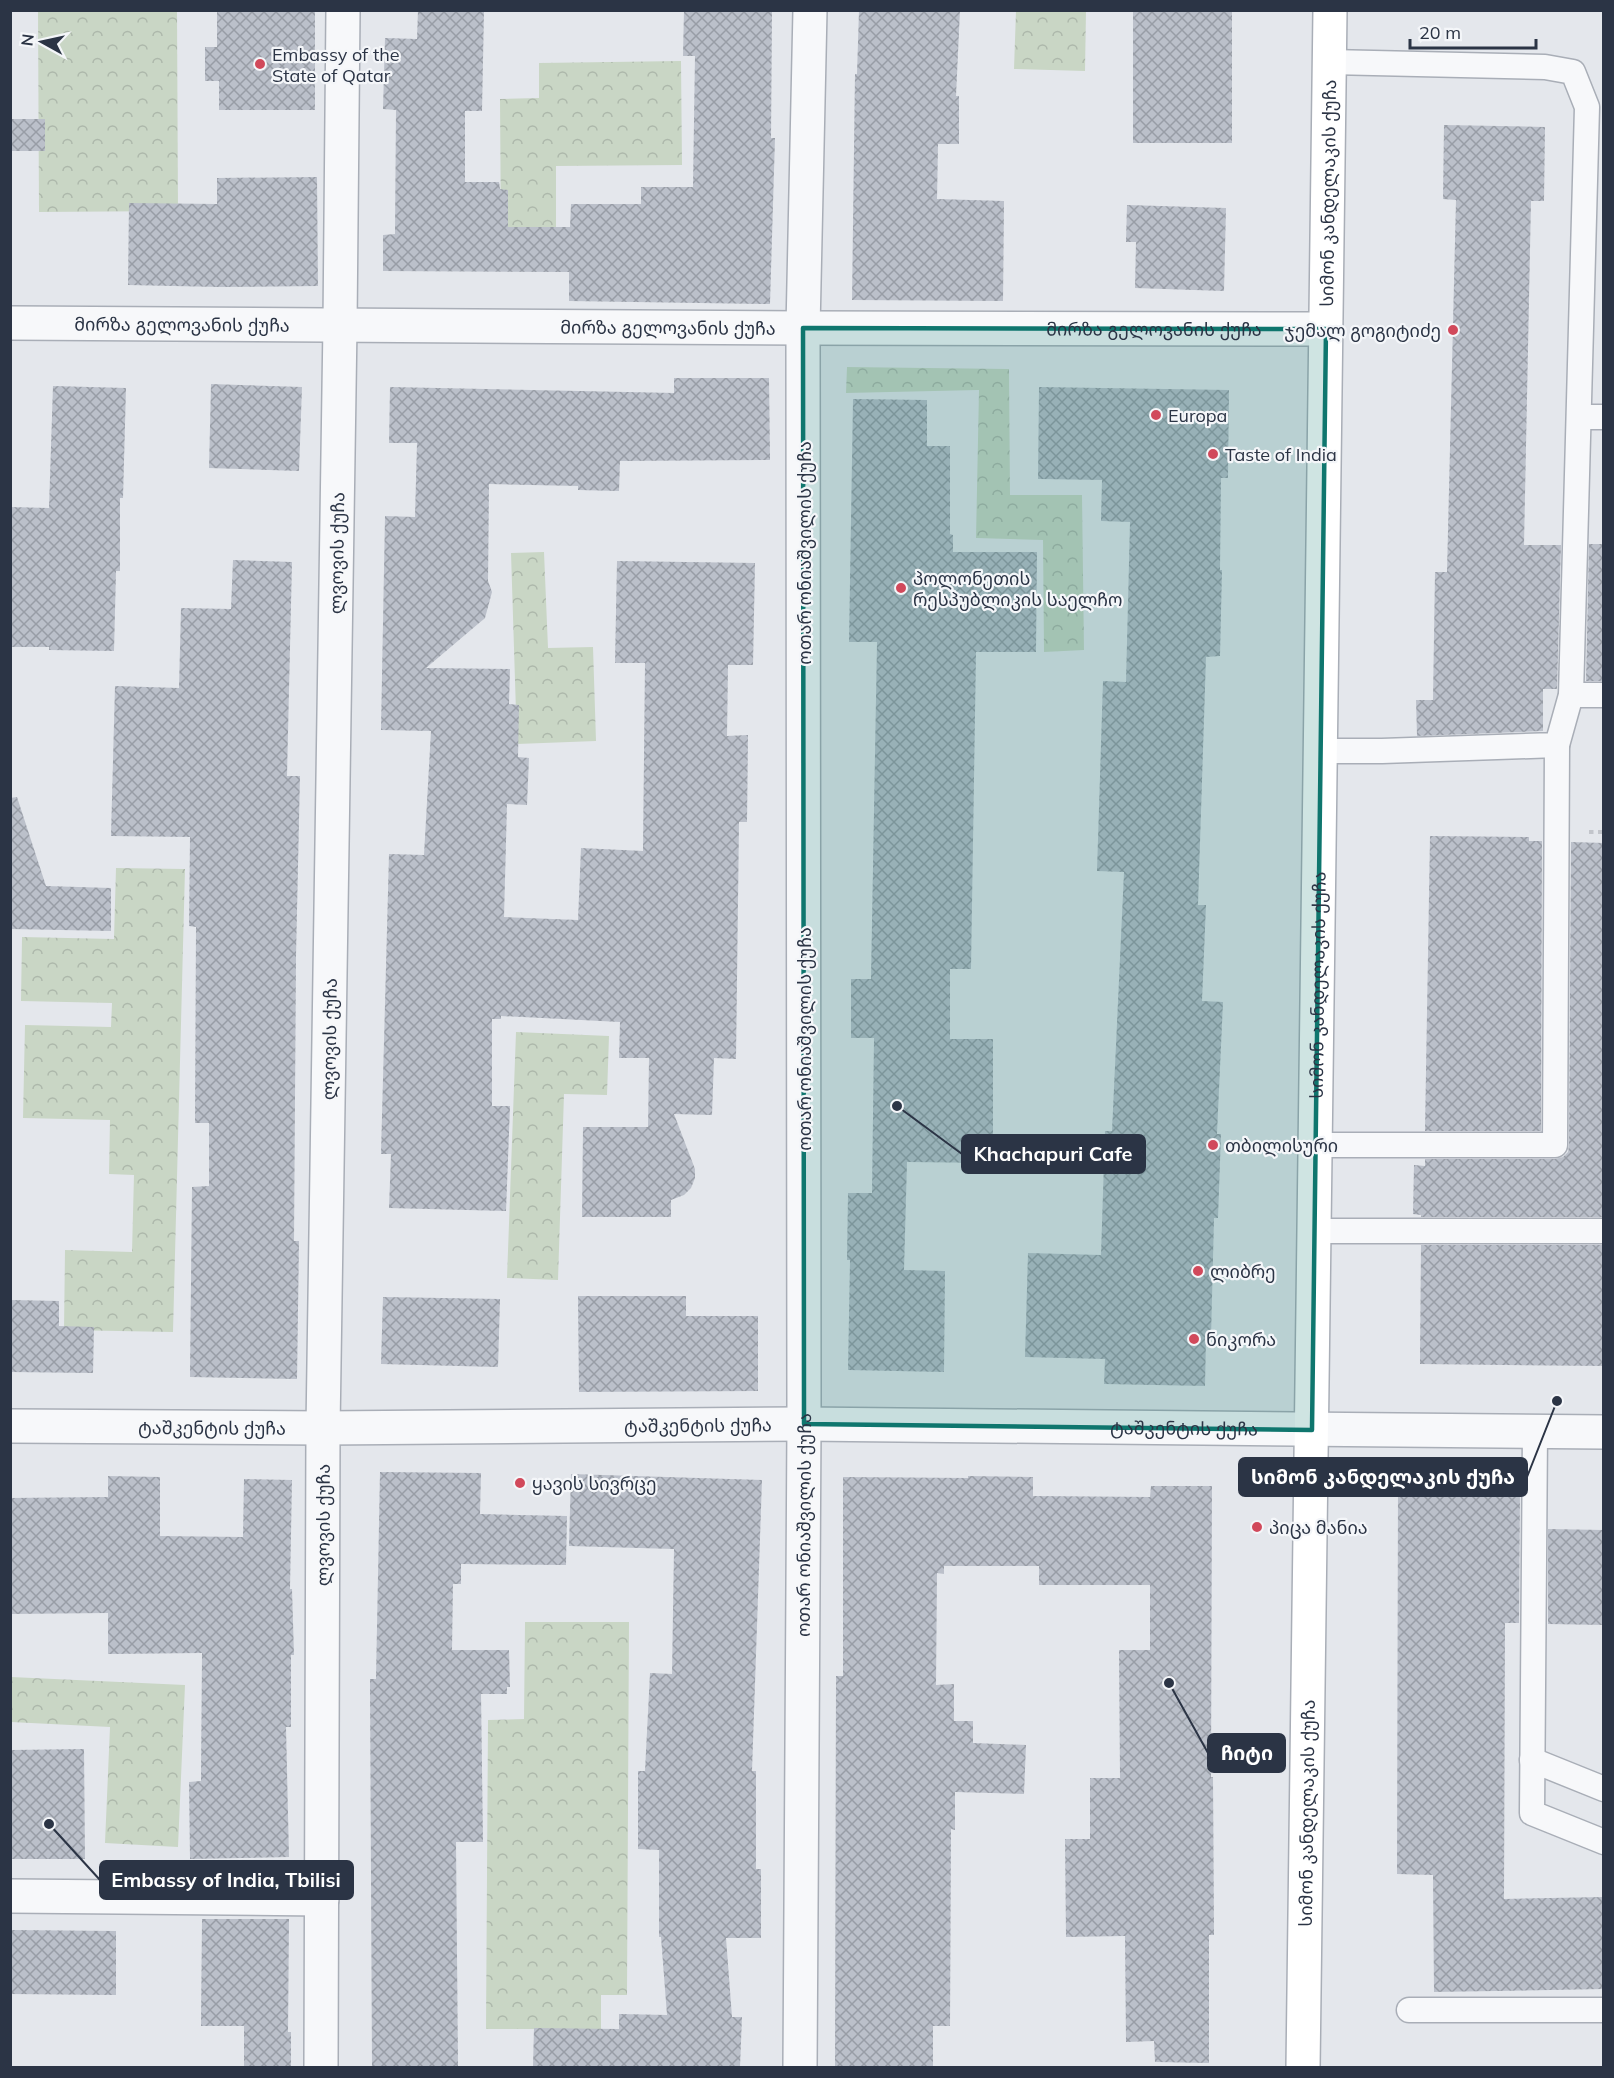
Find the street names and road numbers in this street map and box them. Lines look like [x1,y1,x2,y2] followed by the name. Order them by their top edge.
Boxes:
[1315,79,1341,307] street label: სიმონ კანდელაკის ქუჩა
[74,312,290,336] street label: მირზა გელოვანის ქუჩა
[560,315,776,339] street label: მირზა გელოვანის ქუჩა
[1046,317,1262,340] street label: მირზა გელოვანის ქუჩა
[793,441,816,665] street label: ოთარ ონიაშვილის ქუჩა
[324,492,349,614] street label: ლვოვის ქუჩა
[1304,871,1330,1099] street label: სიმონ კანდელაკის ქუჩა
[793,927,816,1151] street label: ოთარ ონიაშვილის ქუჩა
[317,978,341,1100] street label: ლვოვის ქუჩა
[624,1413,772,1437] street label: ტაშკენტის ქუჩა
[791,1413,816,1637] street label: ოთარ ონიაშვილის ქუჩა
[138,1415,286,1439] street label: ტაშკენტის ქუჩა
[1110,1416,1258,1440] street label: ტაშკენტის ქუჩა
[311,1464,334,1586] street label: ლვოვის ქუჩა
[1293,1699,1319,1927] street label: სიმონ კანდელაკის ქუჩა

